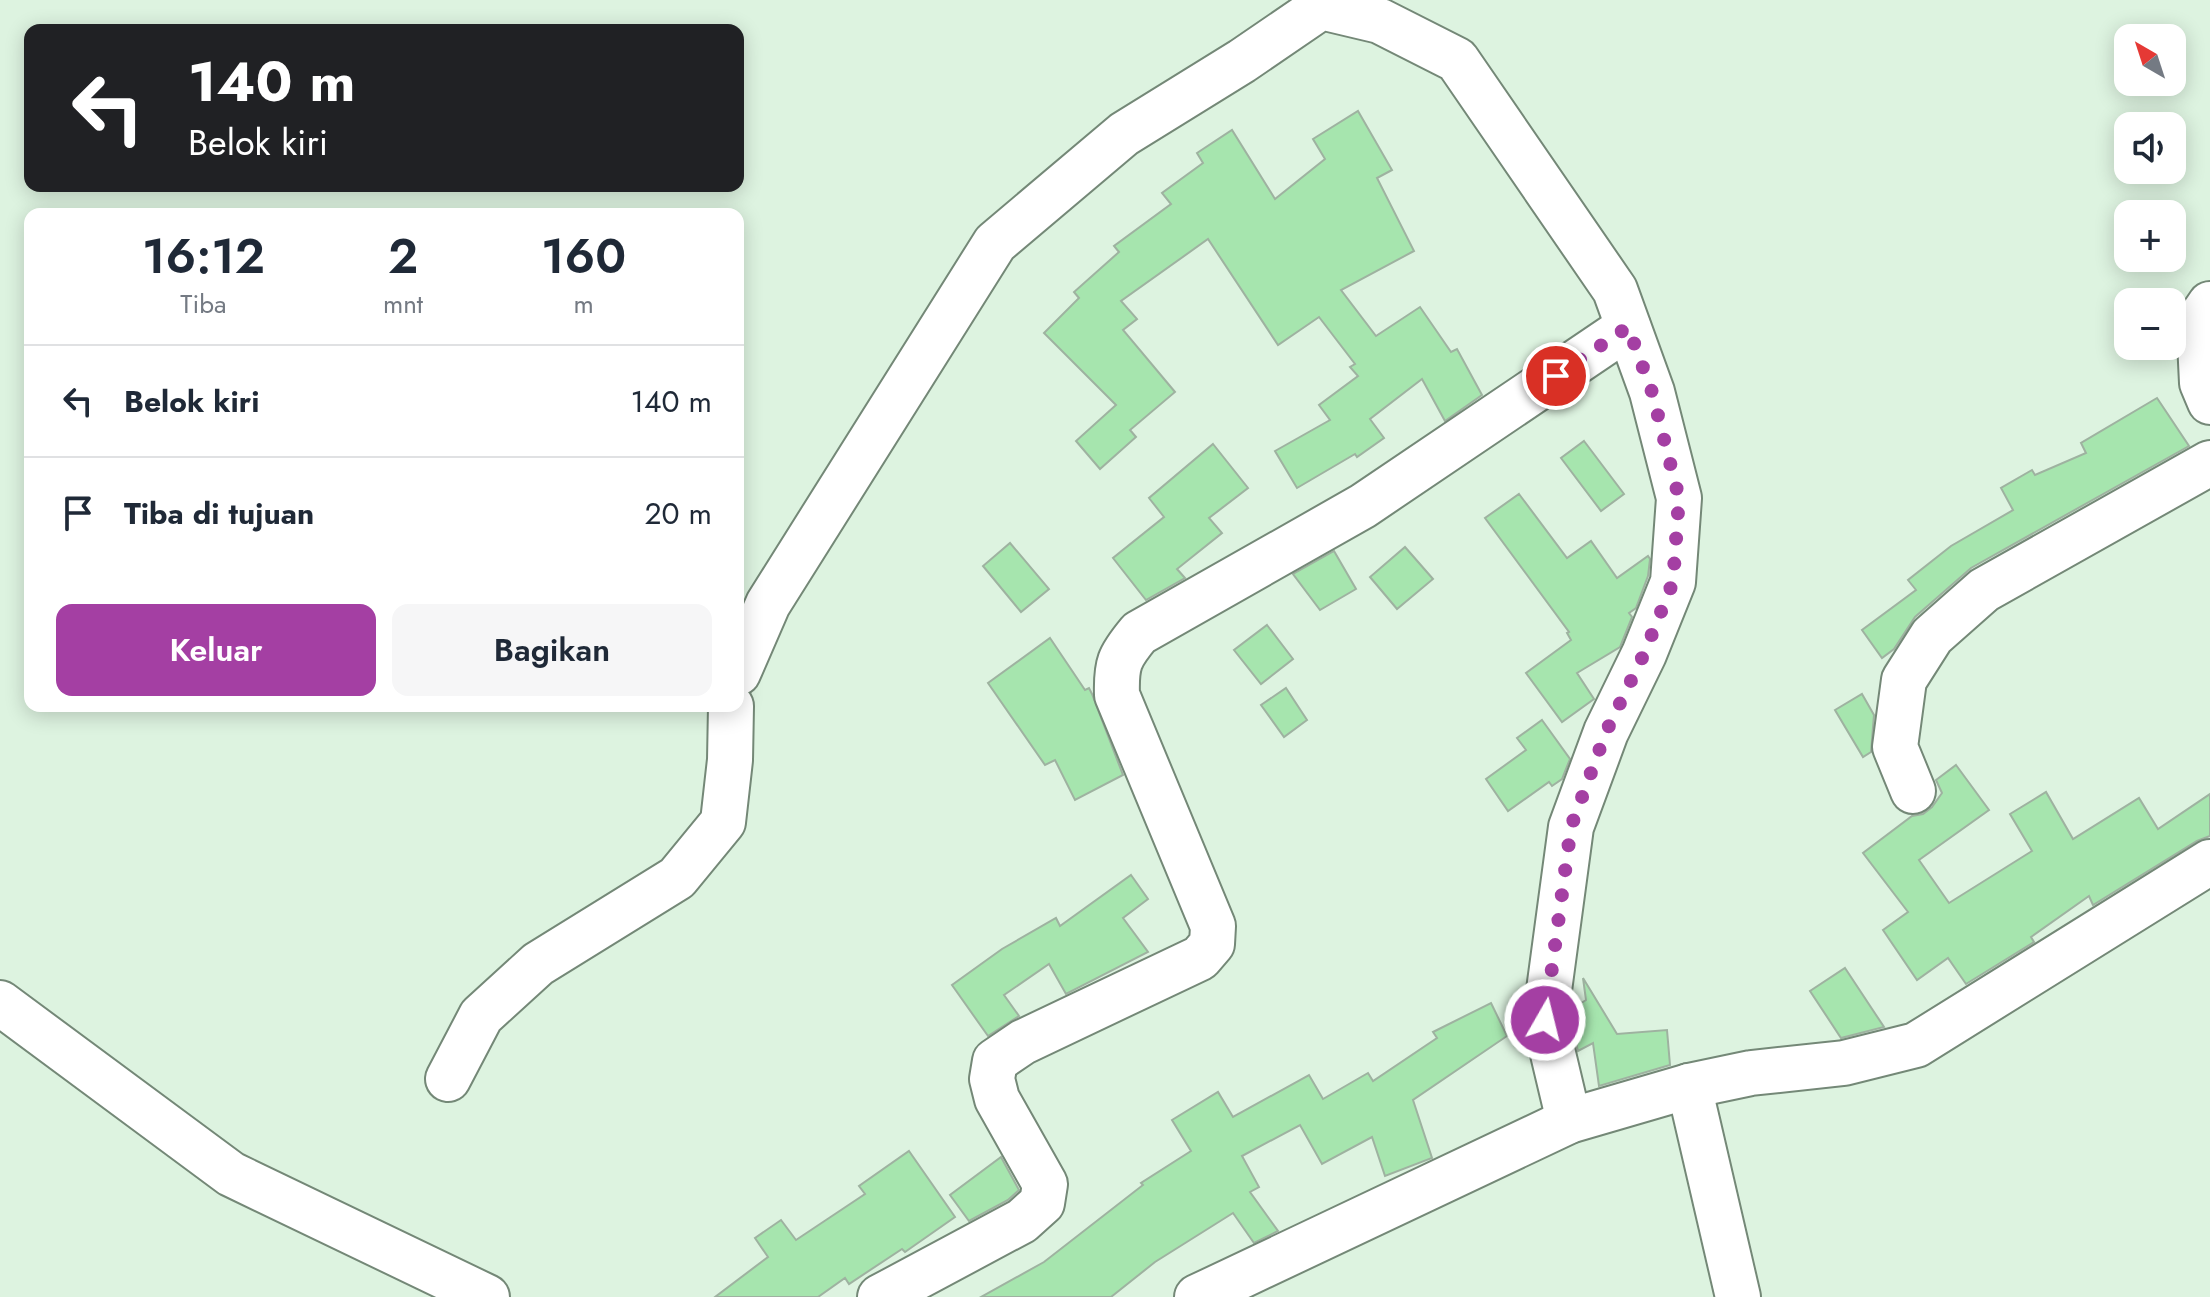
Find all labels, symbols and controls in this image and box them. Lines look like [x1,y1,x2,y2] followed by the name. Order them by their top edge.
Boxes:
[2114,24,2186,96] north arrow
[2114,24,2186,360] map controls
[188,41,355,122] text: 140 m
[56,56,160,160] icon: left
[2114,112,2186,184] button: sound
[188,116,328,168] text: Belok kiri
[2114,200,2186,272] button: +
[142,222,265,291] text: 16:12
[388,222,418,291] text: 2
[541,222,626,291] text: 160
[180,285,227,323] text: Tiba
[383,285,423,323] text: mnt
[573,285,594,323] text: m
[2114,288,2186,360] button: −
[1522,342,1590,410] pin
[1534,354,1578,398] icon: arrive
[56,379,100,423] icon: left
[124,380,259,423] text: Belok kiri
[631,380,712,423] text: 140 m
[56,491,100,535] icon: arrive
[124,492,314,535] text: Tiba di tujuan
[645,492,712,535] text: 20 m
[56,604,376,696] button: Keluar
[392,604,712,696] button: Bagikan
[1503,978,1587,1062] position arrow

